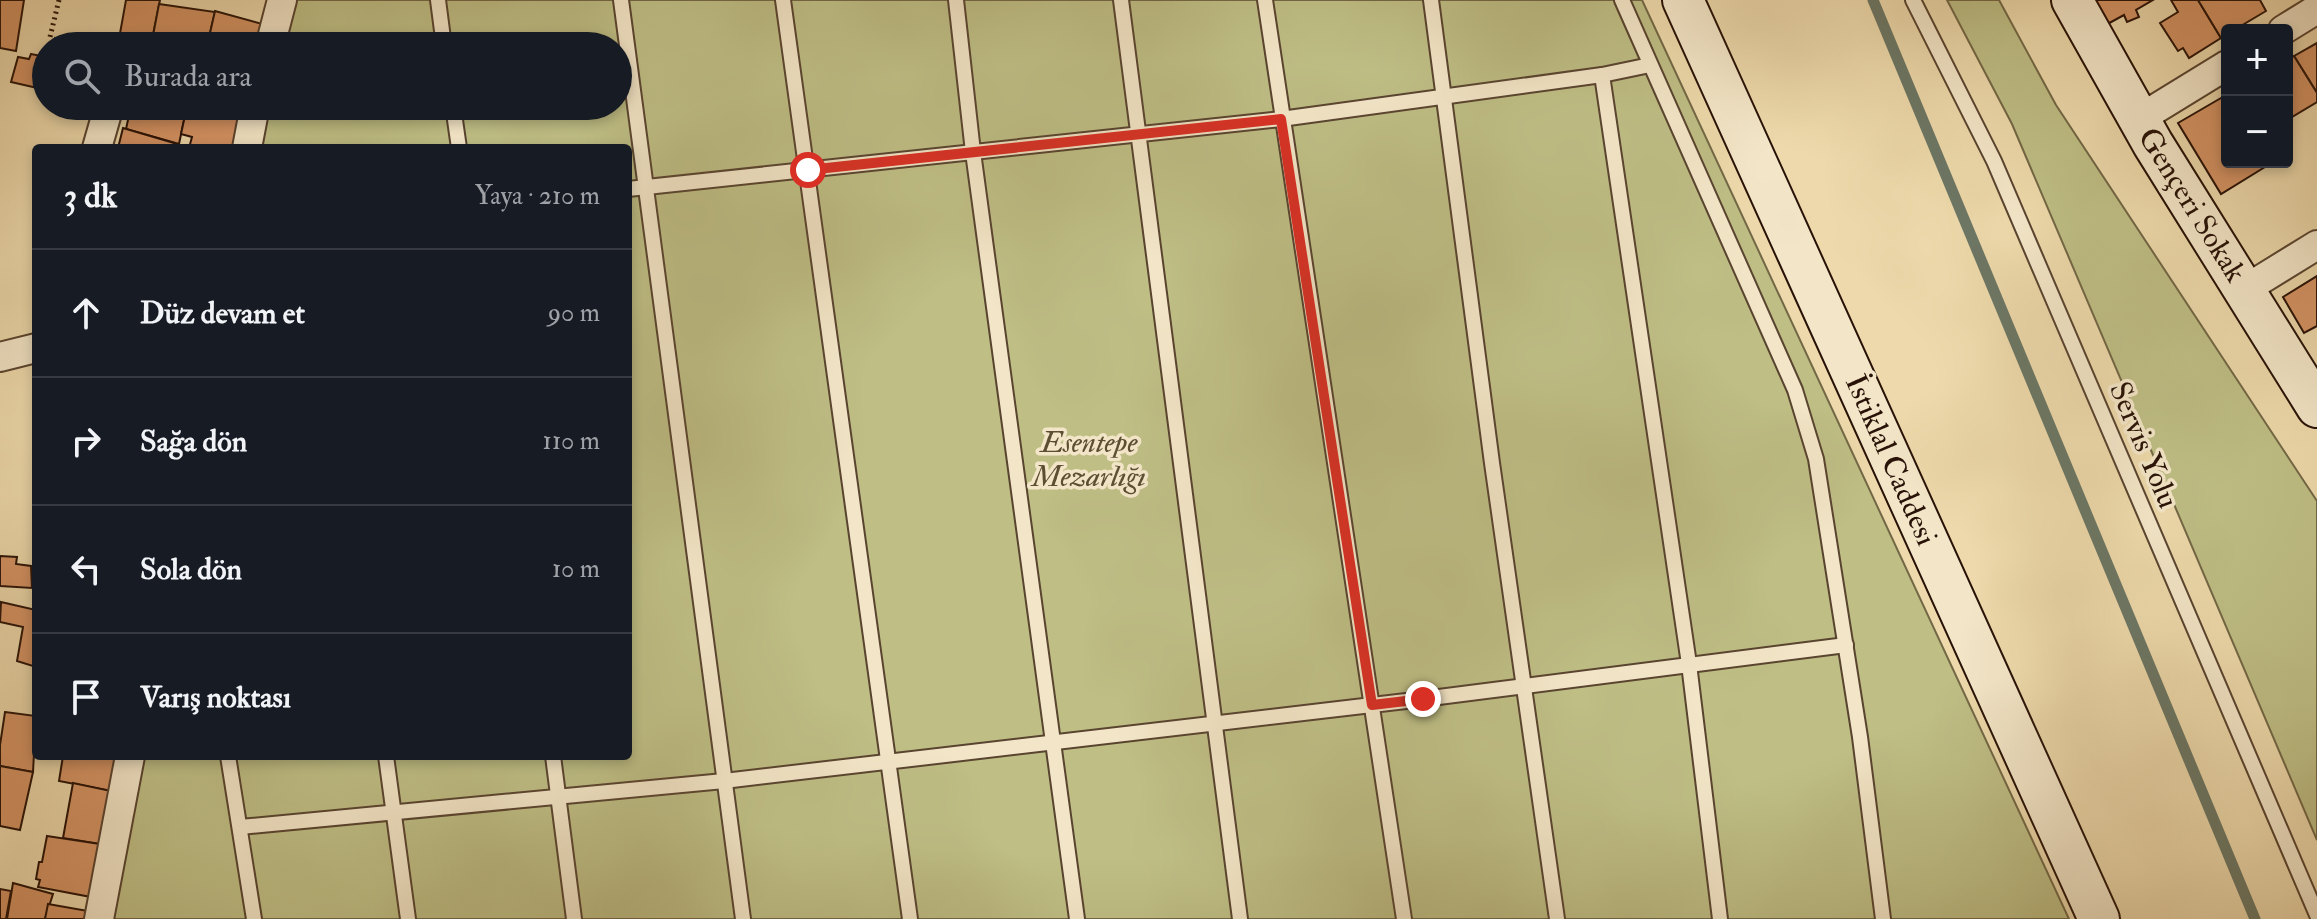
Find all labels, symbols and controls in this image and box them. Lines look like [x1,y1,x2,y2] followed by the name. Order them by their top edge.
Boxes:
[2221,24,2293,168] map controls
[2221,24,2293,96] button: +
[32,32,632,120] search box
[60,54,104,98] icon: search
[124,58,252,95] text: Burada ara
[2221,96,2293,168] button: −
[2130,121,2254,289] street label: Gençeri Sokak
[790,152,826,188] route start
[64,175,117,218] text: 3 dk
[475,180,600,212] text: Yaya · 210 m
[64,291,108,335] icon: ahead
[140,295,305,332] text: Düz devam et
[548,297,600,329] text: 90 m
[1837,369,1945,551] street label: İstiklal Caddesi
[2101,376,2187,514] street label: Servis Yolu
[64,419,108,463] icon: right
[140,423,247,460] text: Sağa dön
[1030,424,1146,495] park label: Esentepe Mezarlığı
[543,425,600,457] text: 110 m
[64,547,108,591] icon: left
[140,551,242,588] text: Sola dön
[552,553,600,585] text: 10 m
[64,675,108,719] icon: arrive
[140,679,291,716] text: Varış noktası
[1405,681,1441,717] route end

